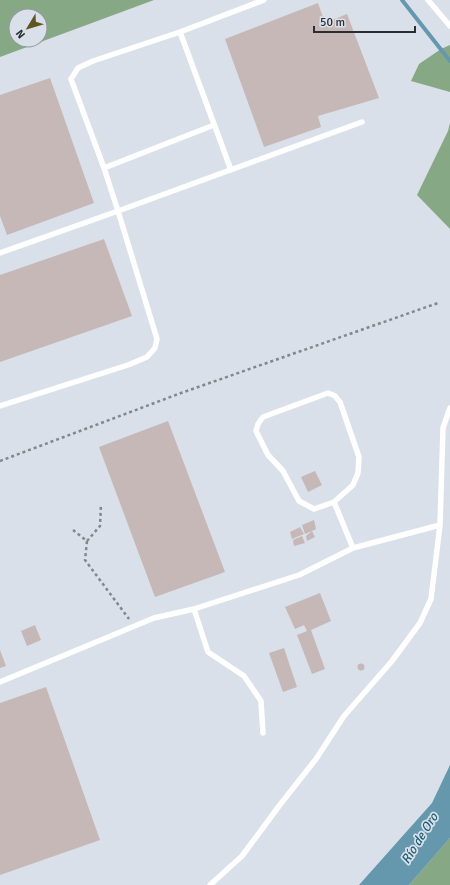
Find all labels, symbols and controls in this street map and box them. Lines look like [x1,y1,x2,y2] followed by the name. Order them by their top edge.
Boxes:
[8,8,48,48] north arrow
[314,8,415,34] scale bar
[320,15,345,30] text: 50 m
[13,27,28,41] text: N
[398,809,442,867] water label: Río de Oro

